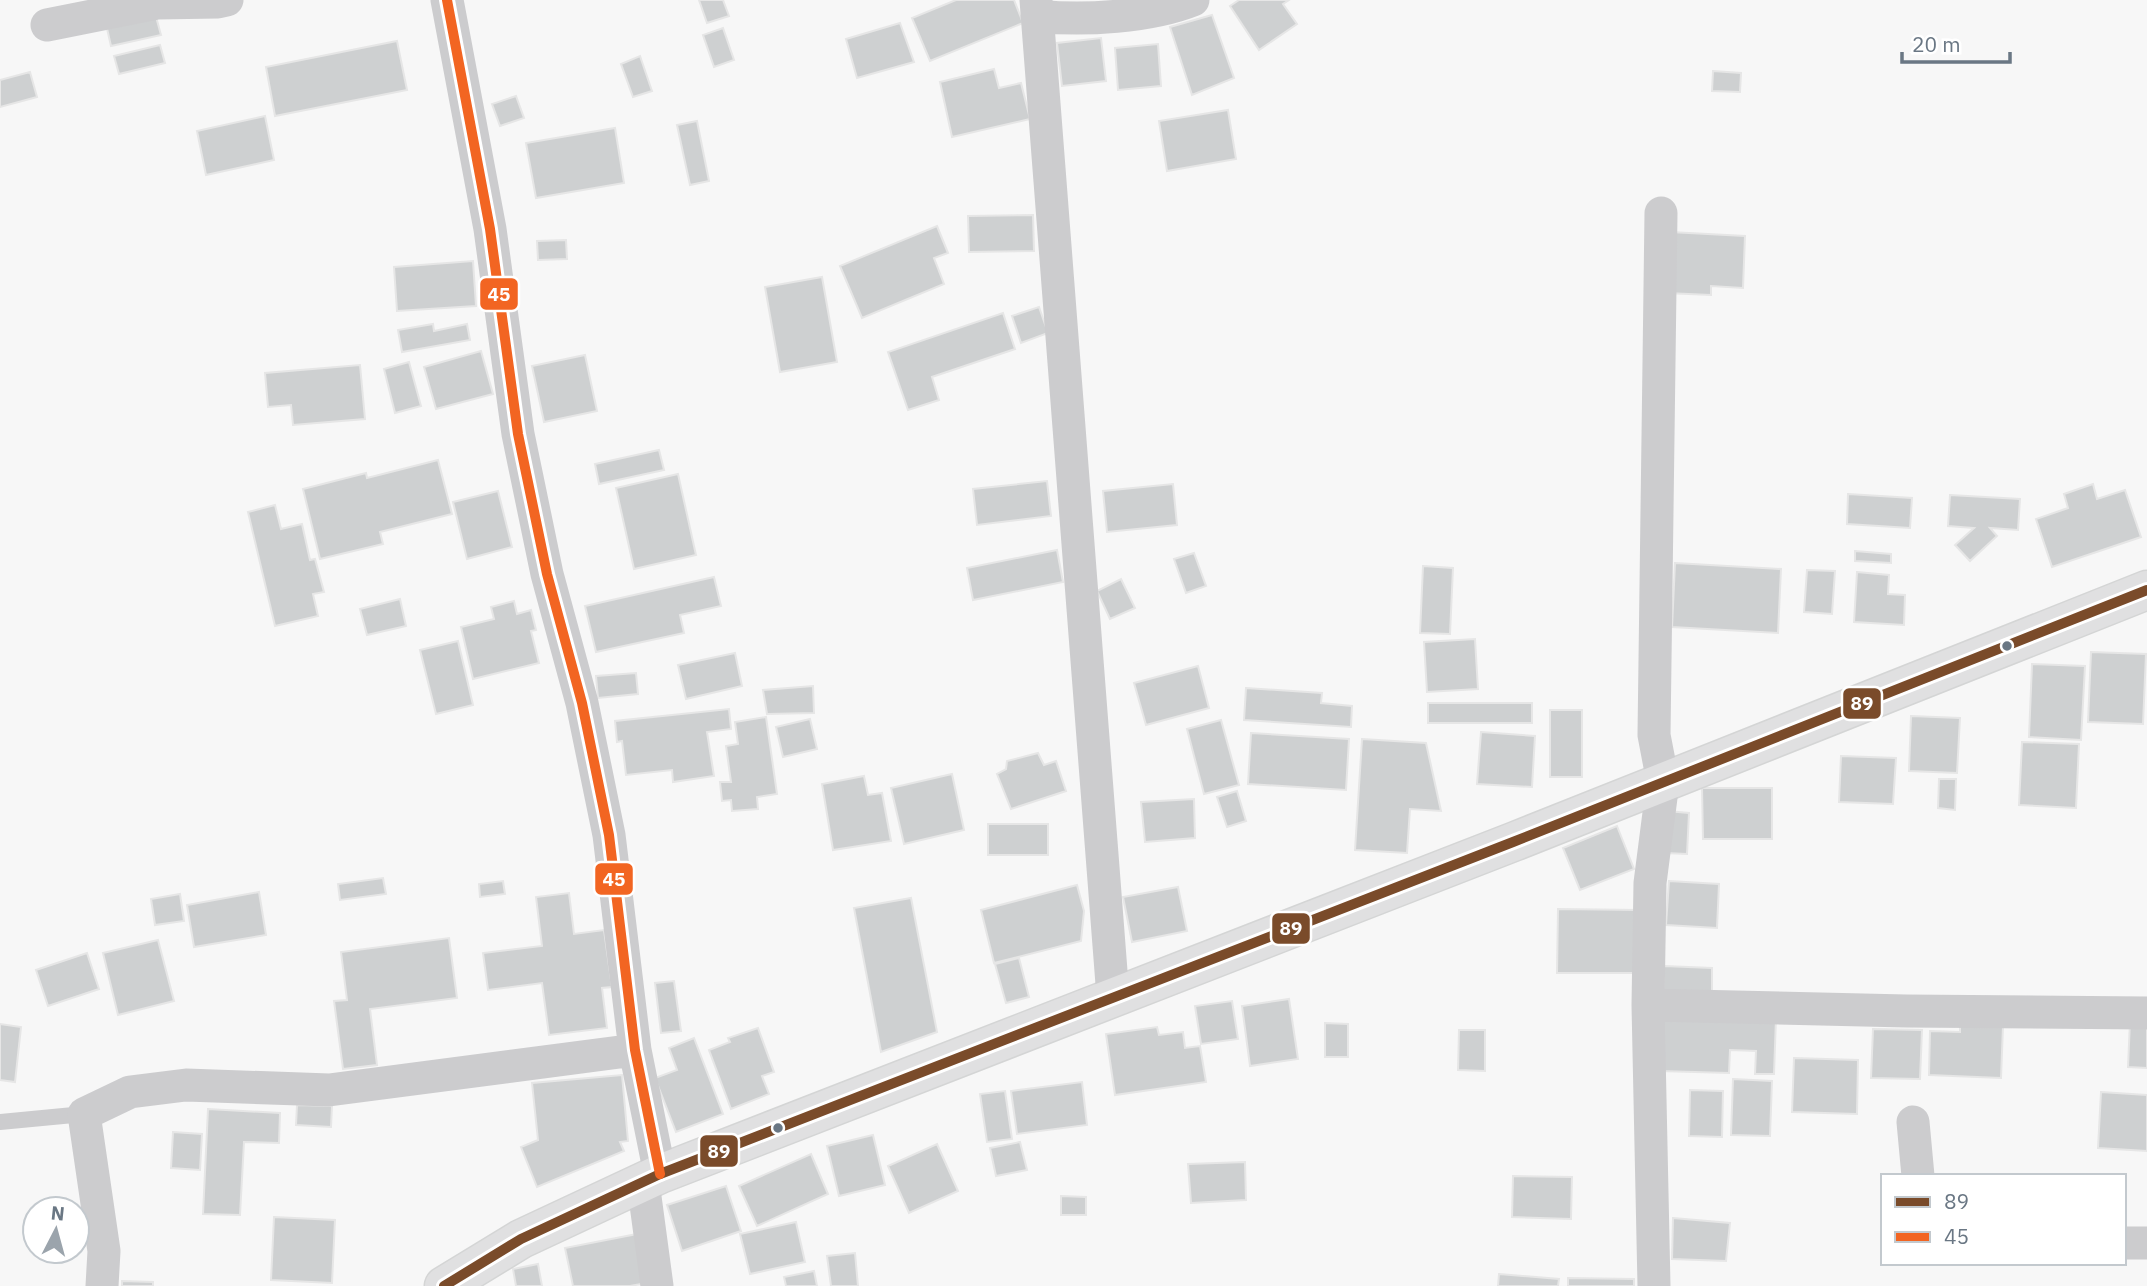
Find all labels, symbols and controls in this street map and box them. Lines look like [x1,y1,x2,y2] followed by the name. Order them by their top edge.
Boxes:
[1902,21,2010,65] scale bar
[1912,30,1961,58] text: 20 m
[479,277,519,311] line badge: 45
[488,282,510,306] text: 45
[2000,639,2014,653] unlabelled marker
[1842,687,1882,720] line badge: 89
[1851,691,1873,715] text: 89
[594,862,634,896] line badge: 45
[603,867,625,891] text: 45
[1271,912,1311,945] line badge: 89
[1280,916,1302,940] text: 89
[771,1121,785,1135] unlabelled marker
[699,1134,739,1168] line badge: 89
[708,1139,730,1163] text: 89
[1881,1174,2126,1265] legend
[1944,1187,1969,1215] text: 89
[21,1195,91,1265] north arrow
[50,1200,66,1226] text: N
[1944,1222,1969,1250] text: 45

